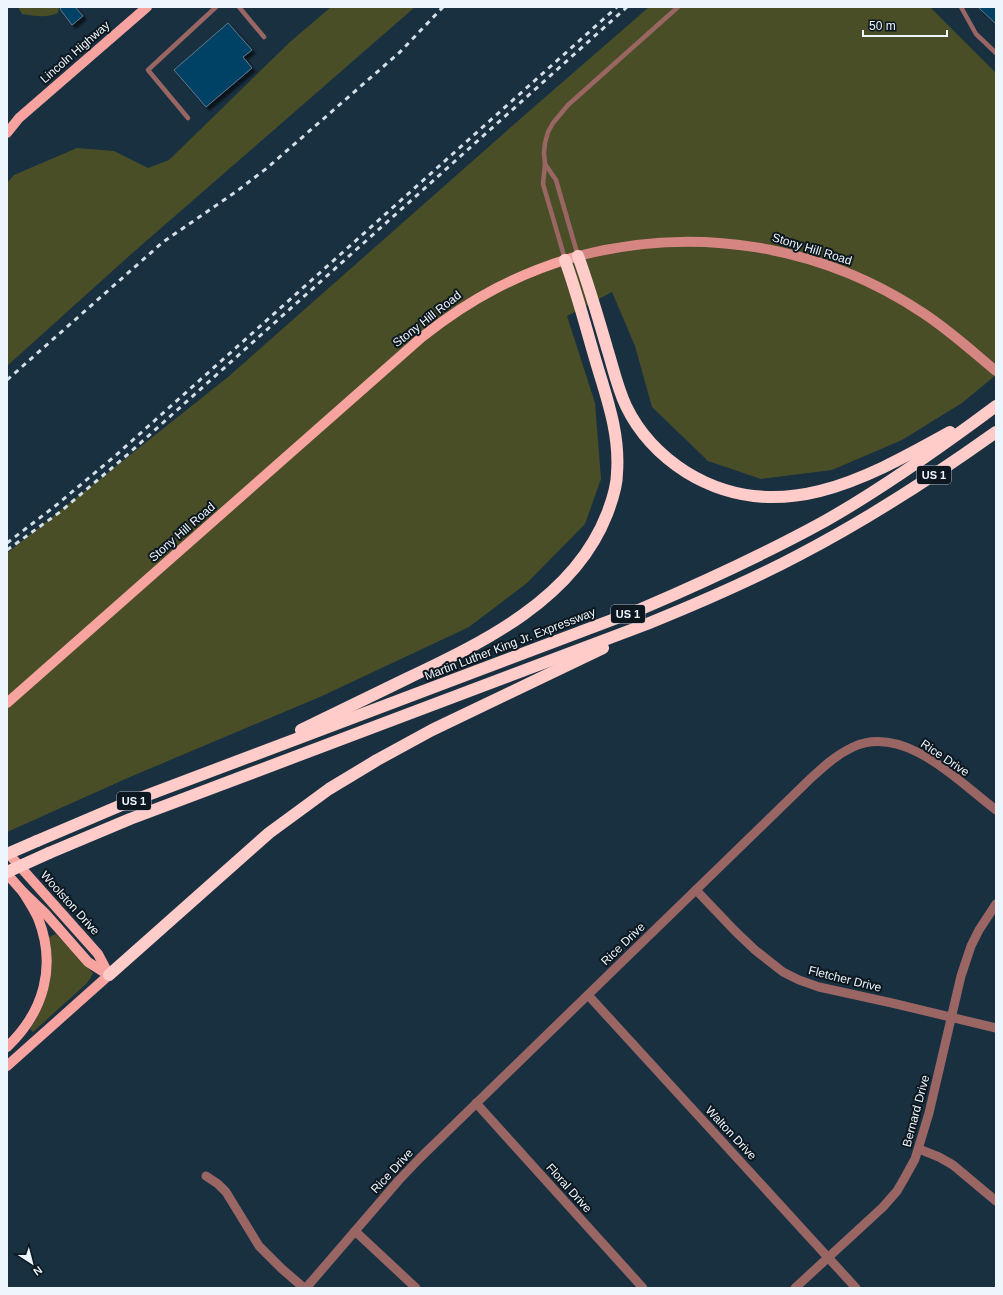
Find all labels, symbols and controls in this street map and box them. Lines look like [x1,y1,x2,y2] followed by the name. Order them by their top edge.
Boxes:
[863,12,947,38] scale bar
[37,18,113,86] street label: Lincoln Highway
[869,19,896,33] text: 50 m
[770,230,854,268] street label: Stony Hill Road
[390,288,464,350] street label: Stony Hill Road
[917,466,951,484] road number: US 1
[146,500,218,564] street label: Stony Hill Road
[422,605,598,683] street label: Martin Luther King Jr. Expressway
[611,605,645,623] road number: US 1
[918,737,972,779] street label: Rice Drive
[117,792,151,810] road number: US 1
[38,868,103,938] street label: Woolston Drive
[598,920,648,968] street label: Rice Drive
[807,963,883,995] street label: Fletcher Drive
[900,1073,932,1149] street label: Bernard Drive
[703,1103,760,1163] street label: Walton Drive
[368,1146,416,1196] street label: Rice Drive
[543,1161,595,1216] street label: Floral Drive
[12,1243,52,1283] north arrow
[31,1264,45,1278] text: N

